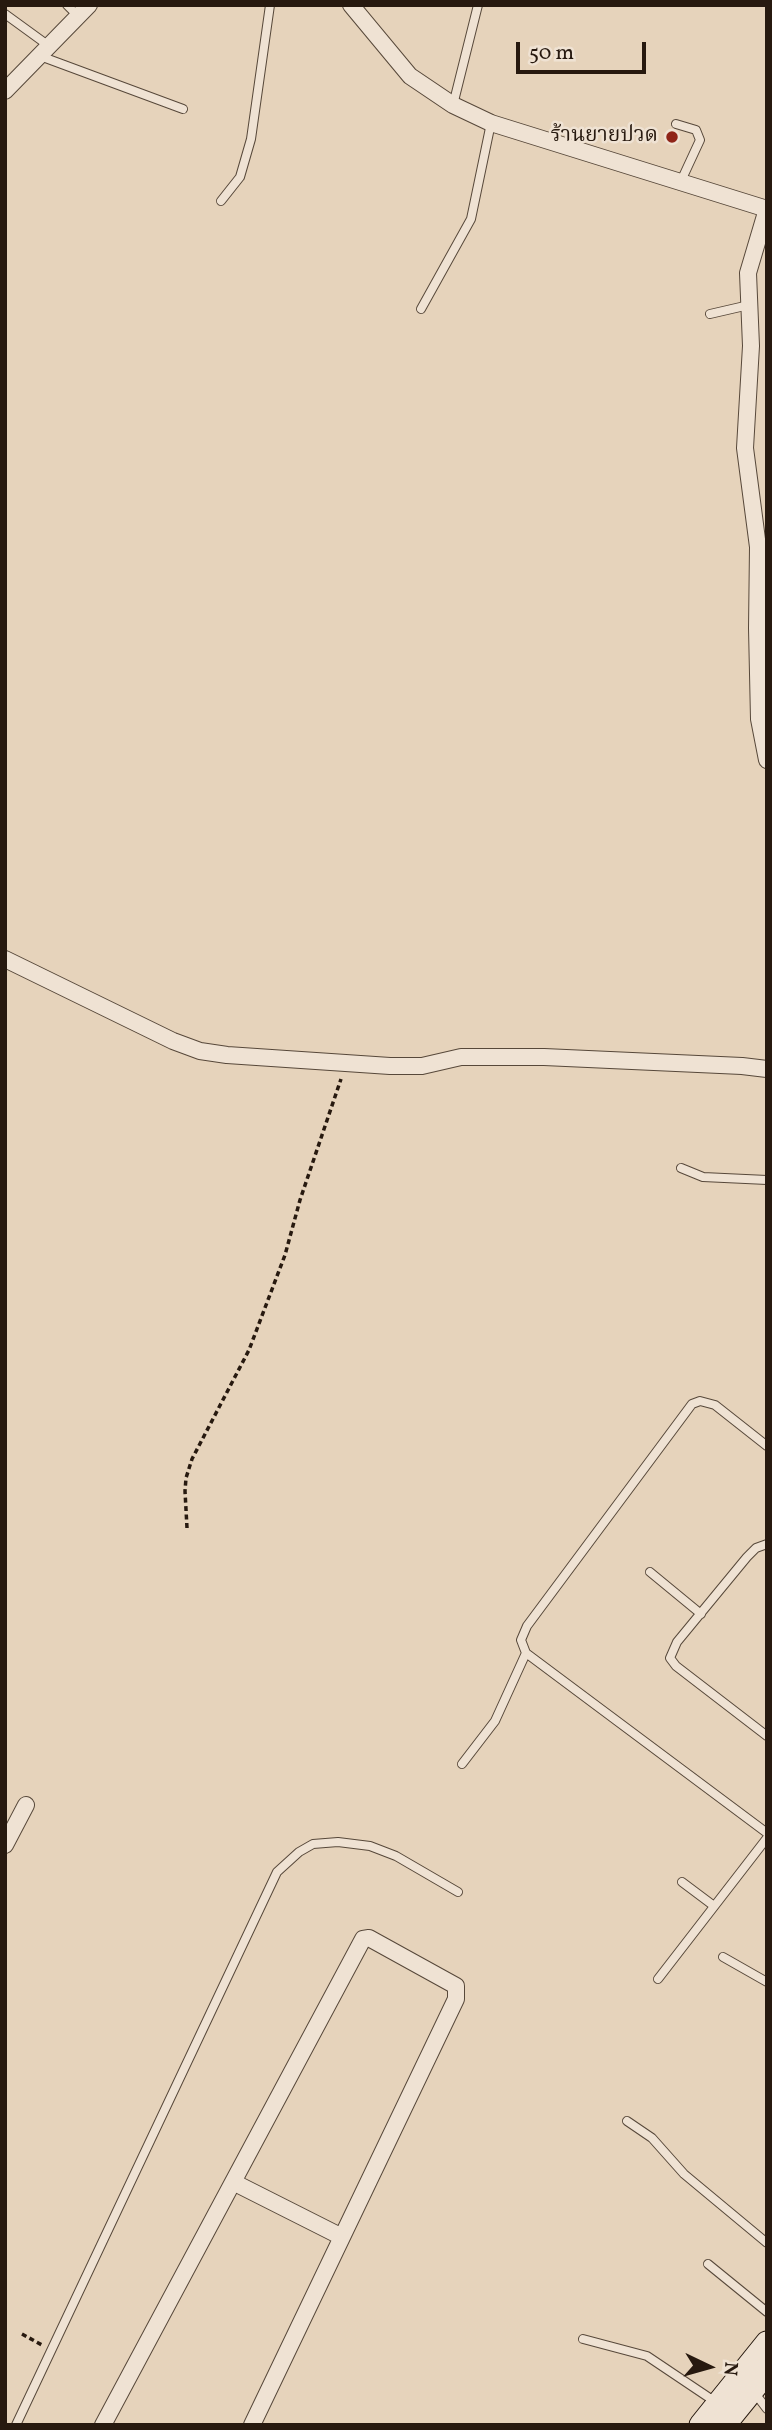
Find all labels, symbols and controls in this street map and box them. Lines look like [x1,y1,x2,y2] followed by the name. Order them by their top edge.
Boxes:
[520,28,650,72] scale bar
[529,39,574,68] text: 50 m
[550,124,658,150] place label: ร้านยายปวด
[664,129,680,145] marker: ร้านยายปวด
[674,2332,744,2402] north arrow
[716,2361,743,2377] text: N

